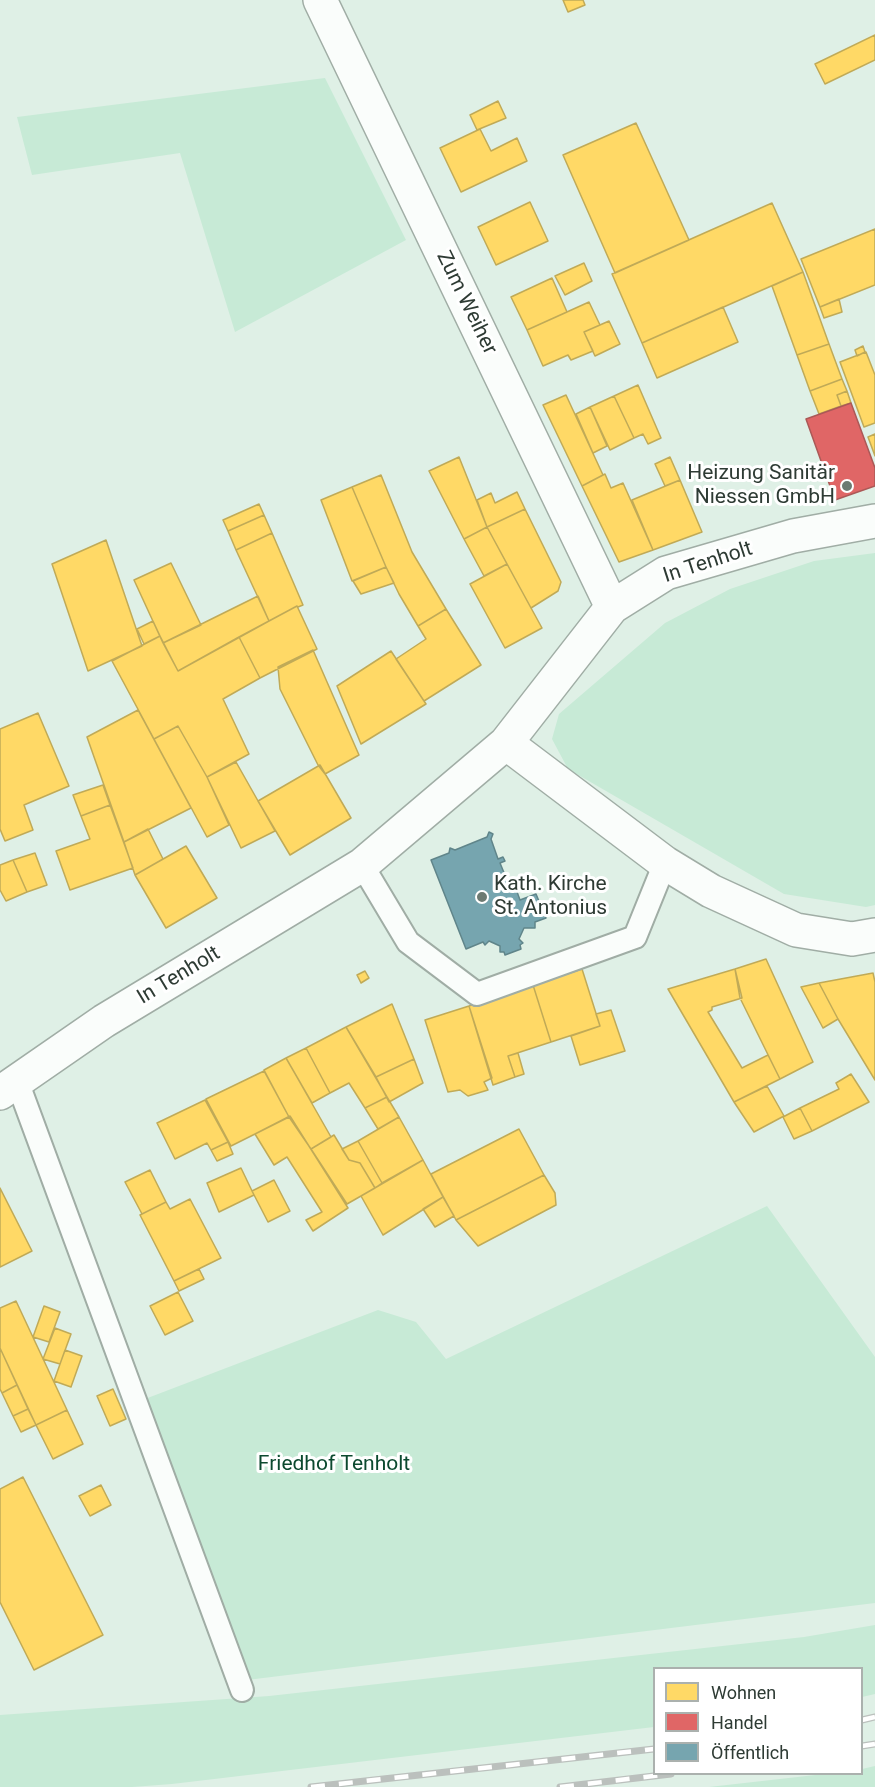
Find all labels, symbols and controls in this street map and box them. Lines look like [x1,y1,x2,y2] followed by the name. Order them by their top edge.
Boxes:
[430,247,502,359] street label: Zum Weiher
[687,461,835,511] place label: Heizung Sanitär Niessen GmbH
[840,479,854,493] marker: Heizung Sanitär Niessen GmbH
[660,537,756,589] street label: In Tenholt
[494,872,607,922] place label: Kath. Kirche St. Antonius
[475,890,489,904] marker: Kath. Kirche St. Antonius
[133,941,225,1011] street label: In Tenholt
[258,1452,410,1478] park label: Friedhof Tenholt
[653,1667,863,1775] legend
[711,1682,776,1703] text: Wohnen
[711,1712,768,1733] text: Handel
[711,1742,789,1763] text: Öffentlich

